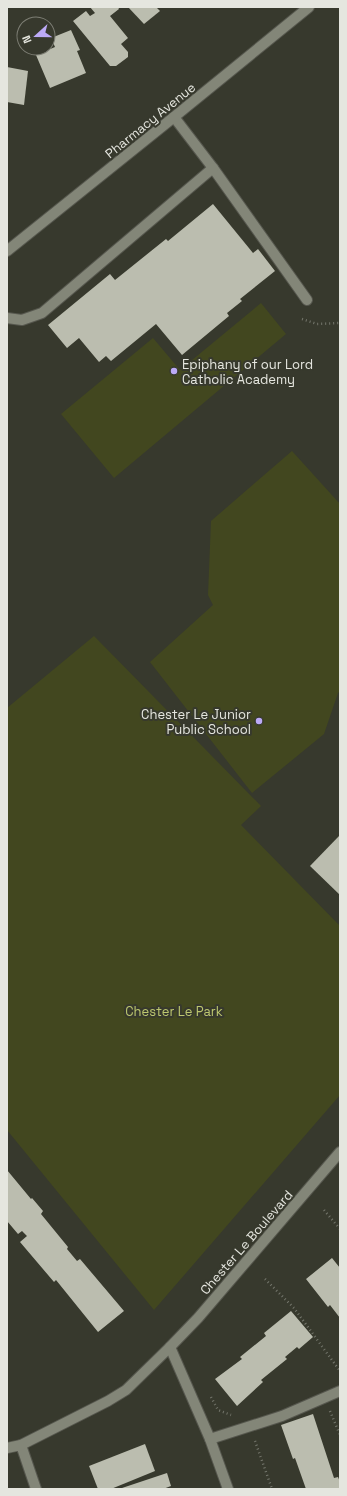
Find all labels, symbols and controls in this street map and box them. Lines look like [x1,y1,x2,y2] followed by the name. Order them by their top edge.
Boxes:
[16,16,56,56] north arrow
[19,34,35,46] text: N
[102,79,199,162] street label: Pharmacy Avenue
[182,356,313,388] place label: Epiphany of our Lord Catholic Academy
[169,366,179,376] marker: Epiphany of our Lord Catholic Academy
[141,706,251,738] place label: Chester Le Junior Public School
[254,716,264,726] marker: Chester Le Junior Public School
[125,1003,223,1020] park label: Chester Le Park
[196,1187,296,1298] street label: Chester Le Boulevard

